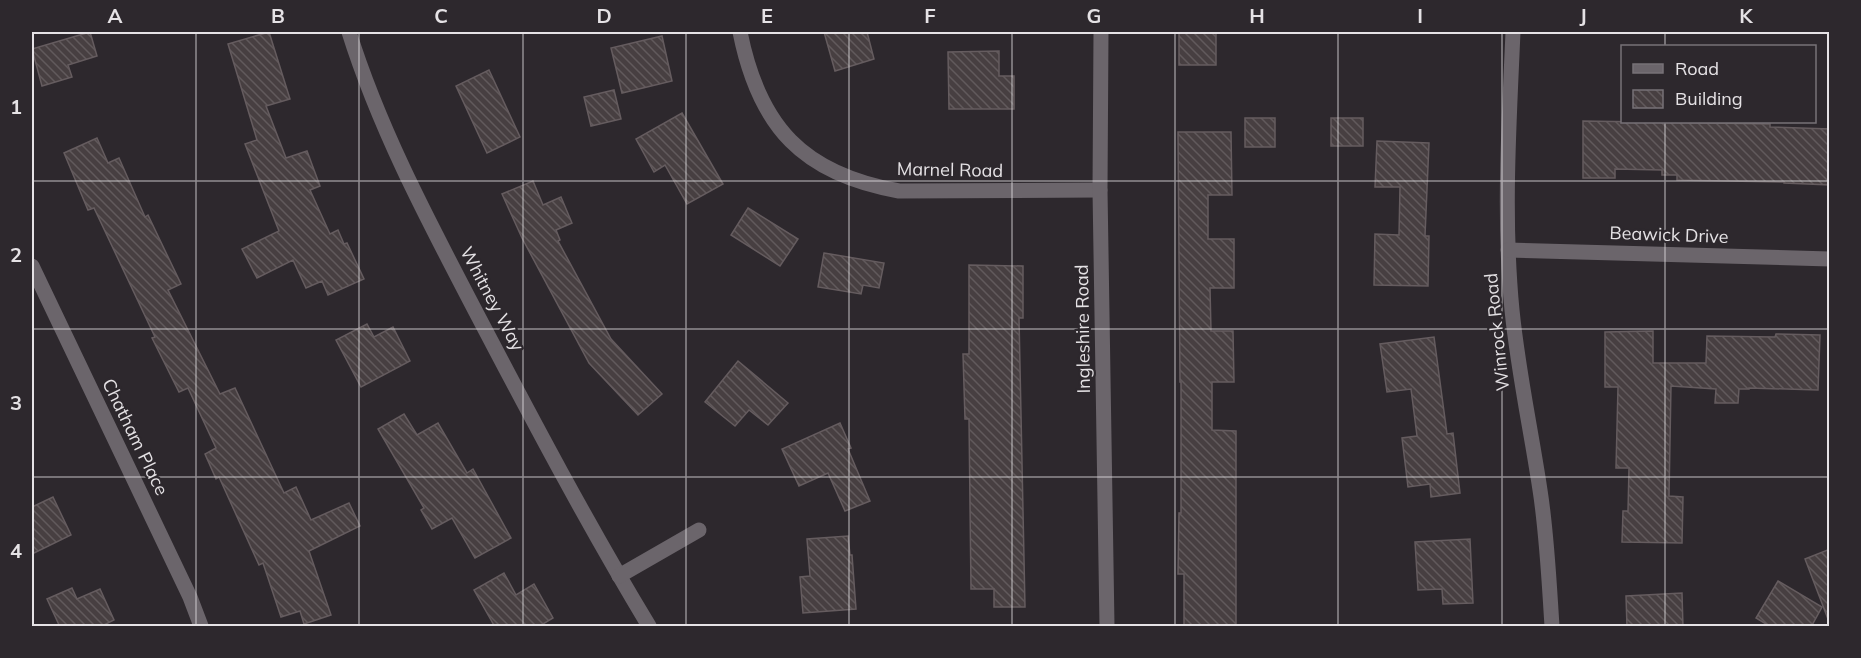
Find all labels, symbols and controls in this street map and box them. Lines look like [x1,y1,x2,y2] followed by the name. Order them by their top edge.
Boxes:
[108,3,123,28] text: A
[271,3,285,28] text: B
[434,3,448,28] text: C
[596,3,612,28] text: D
[761,3,773,28] text: E
[924,3,936,28] text: F
[1087,3,1101,28] text: G
[1249,3,1265,28] text: H
[1417,3,1423,28] text: I
[1579,3,1587,28] text: J
[1739,3,1753,28] text: K
[1621,45,1816,123] legend
[1675,57,1719,80] text: Road
[1675,87,1743,110] text: Building
[10,94,22,119] text: 1
[897,157,1003,182] street label: Marnel Road
[1609,221,1729,248] street label: Beawick Drive
[10,242,22,267] text: 2
[455,243,530,355] street label: Whitney Way
[1070,264,1095,394] street label: Ingleshire Road
[1479,272,1514,392] street label: Winrock Road
[97,375,174,499] street label: Chatham Place
[10,390,22,415] text: 3
[10,538,22,563] text: 4

